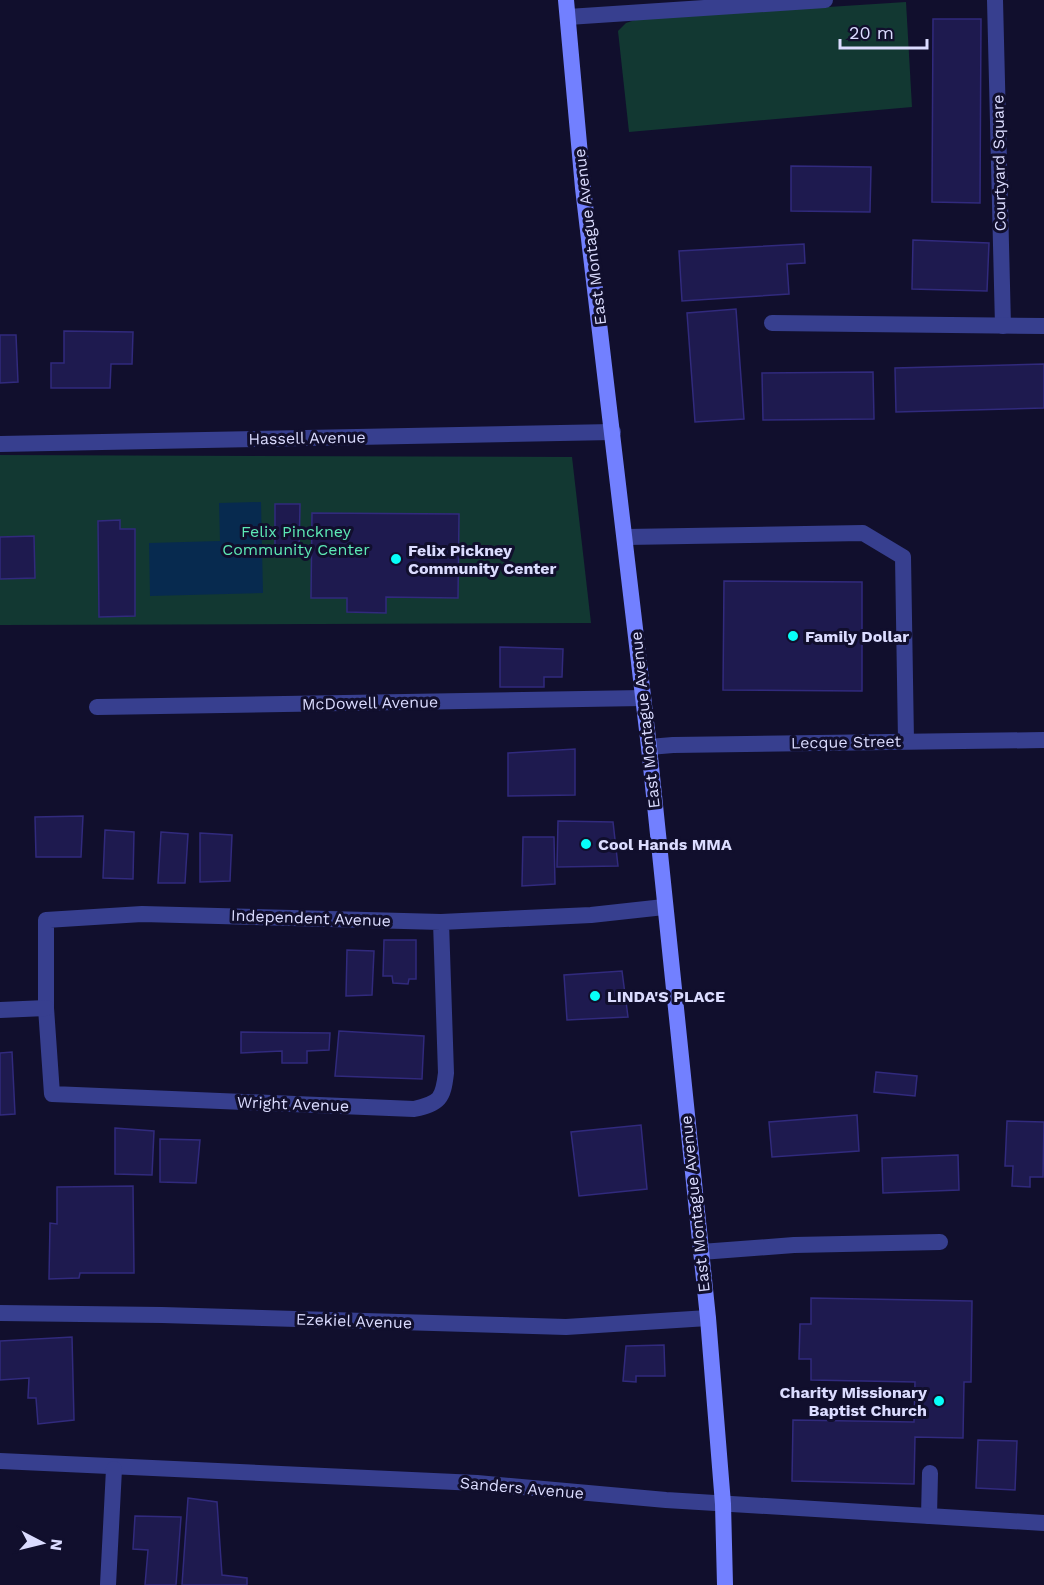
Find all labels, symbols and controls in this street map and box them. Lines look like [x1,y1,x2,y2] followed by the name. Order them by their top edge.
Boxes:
[840,12,927,50] scale bar
[849,22,894,43] text: 20 m
[988,94,1010,232] street label: Courtyard Square
[570,148,610,326] street label: East Montague Avenue
[248,427,366,449] street label: Hassell Avenue
[222,522,370,559] park label: Felix Pinckney Community Center
[408,541,557,578] place label: Felix Pickney Community Center
[389,552,403,566] marker: Felix Pickney Community Center
[805,627,909,646] place label: Family Dollar
[786,629,800,643] marker: Family Dollar
[626,631,664,809] street label: East Montague Avenue
[302,692,438,714] street label: McDowell Avenue
[791,732,902,752] street label: Lecque Street
[598,835,732,854] place label: Cool Hands MMA
[579,837,593,851] marker: Cool Hands MMA
[231,906,391,930] street label: Independent Avenue
[607,987,725,1006] place label: LINDA'S PLACE
[588,989,602,1003] marker: LINDA'S PLACE
[237,1093,349,1115] street label: Wright Avenue
[676,1115,714,1293] street label: East Montague Avenue
[296,1309,412,1333] street label: Ezekiel Avenue
[780,1383,928,1420] place label: Charity Missionary Baptist Church
[932,1394,946,1408] marker: Charity Missionary Baptist Church
[459,1473,585,1503] street label: Sanders Avenue
[12,1513,72,1573] north arrow
[46,1538,67,1552] text: N

